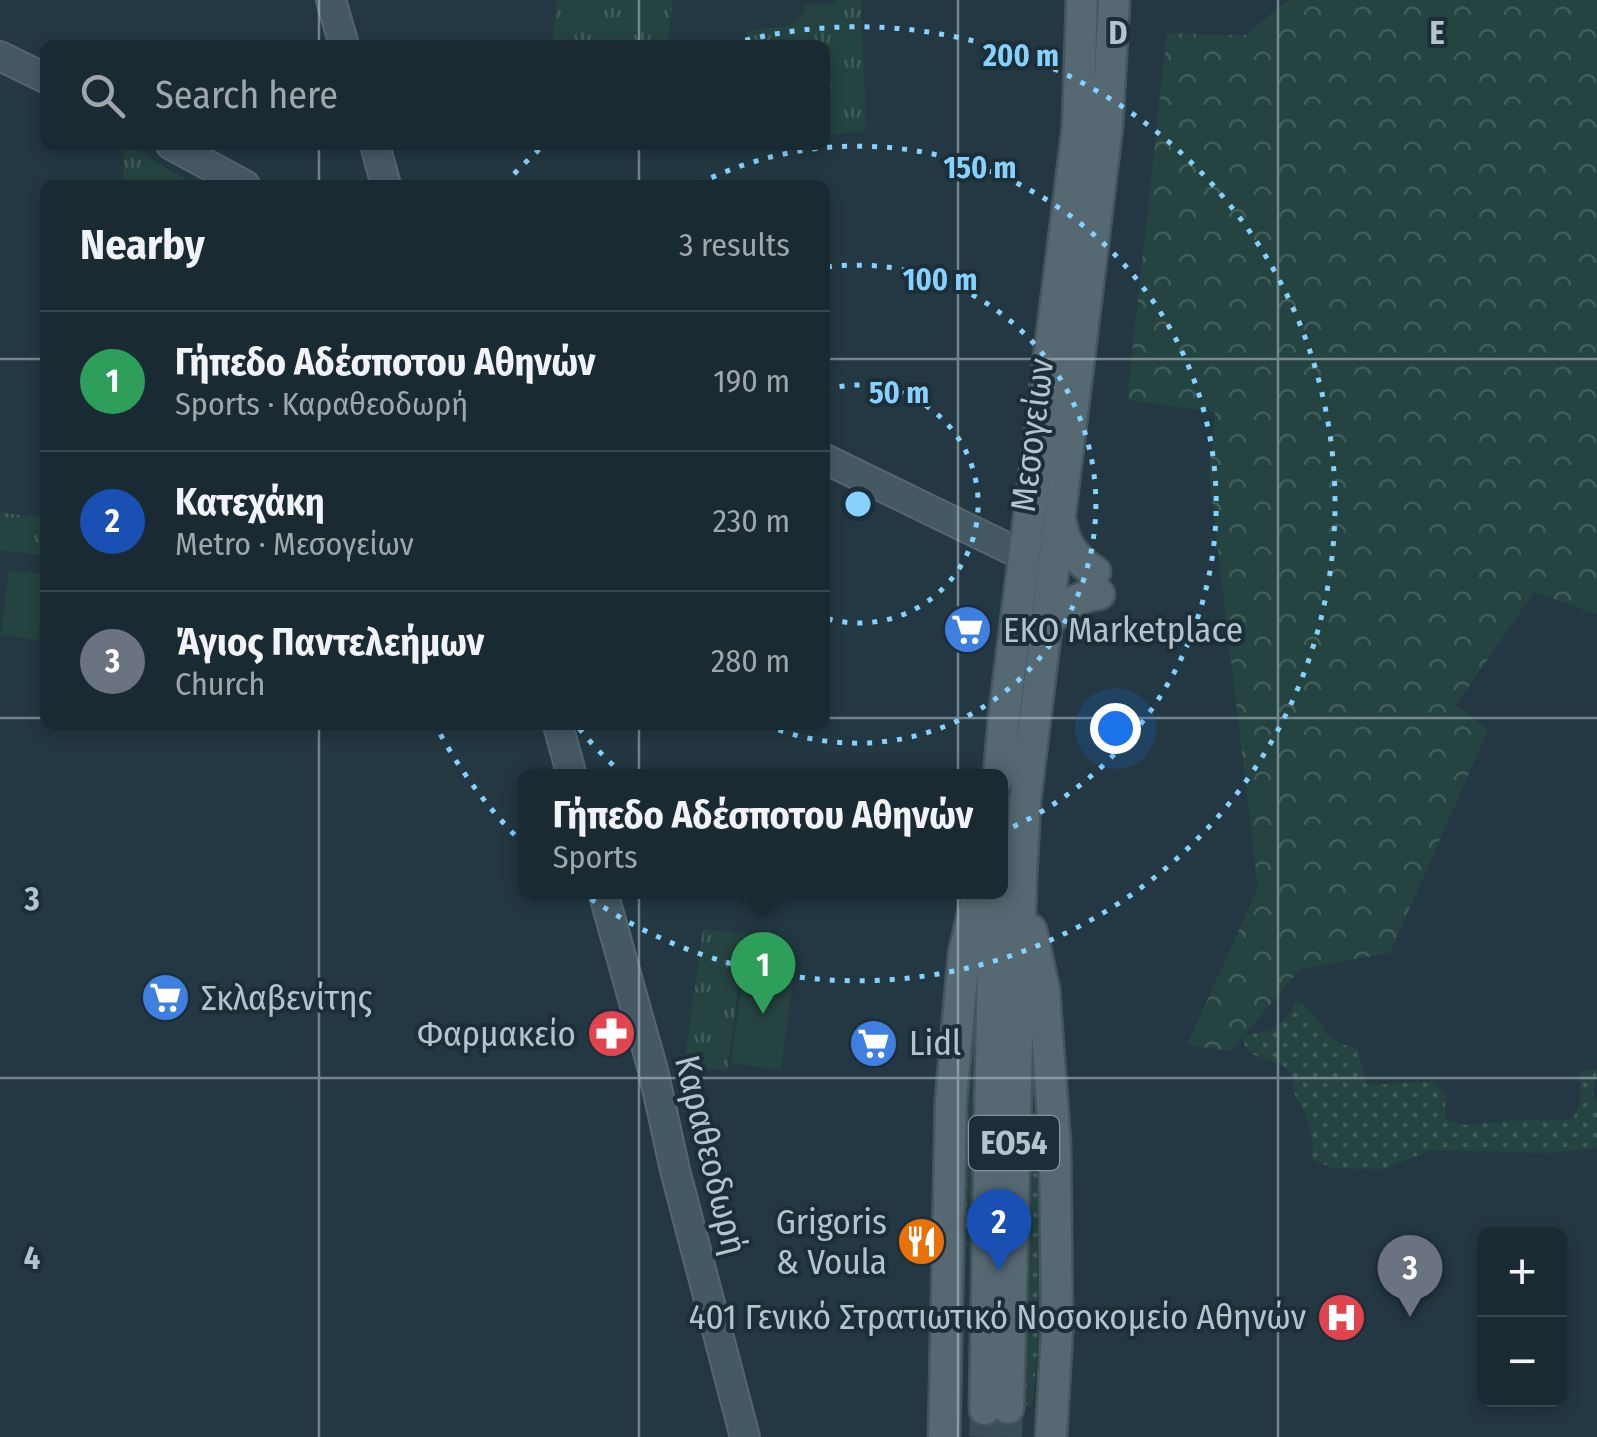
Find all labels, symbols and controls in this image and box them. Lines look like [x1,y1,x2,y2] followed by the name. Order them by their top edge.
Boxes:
[1108,14,1128,52] text: D
[1429,14,1445,52] text: E
[982,38,1059,74] text: 200 m
[40,40,830,150] search box
[75,68,130,123] icon: search
[155,72,338,118] text: Search here
[944,150,1016,186] text: 150 m
[80,220,205,270] text: Nearby
[679,226,790,264] text: 3 results
[903,262,977,298] text: 100 m
[175,339,596,385] text: Γήπεδο Αδέσποτου Αθηνών
[1002,356,1062,514] street label: Μεσογείων
[106,362,119,400] text: 1
[713,362,790,400] text: 190 m
[869,375,929,411] text: 50 m
[175,385,468,423] text: Sports · Καραθεοδωρή
[175,479,325,525] text: Κατεχάκη
[840,486,876,522] centre of rings
[105,502,120,540] text: 2
[713,502,790,540] text: 230 m
[175,525,414,563] text: Metro · Μεσογείων
[942,604,994,656] supermarket icon: EKO Marketplace
[1003,609,1243,651] place label: EKO Marketplace
[175,619,484,665] text: Άγιος Παντελεήμων
[105,642,120,680] text: 3
[711,642,790,680] text: 280 m
[175,665,265,703] text: Church
[1090,703,1141,754] your location
[518,769,1008,899] popup
[553,792,973,838] text: Γήπεδο Αδέσποτου Αθηνών
[553,838,638,876] text: Sports
[23,880,40,918] text: 3
[730,932,796,1014] pin: 1
[140,972,192,1024] supermarket icon: Σκλαβενίτης
[201,977,373,1019] place label: Σκλαβενίτης
[585,1008,637,1060] pharmacy icon: Φαρμακείο
[417,1013,576,1055] place label: Φαρμακείο
[848,1017,900,1069] supermarket icon: Lidl
[909,1022,961,1064] place label: Lidl
[666,1051,756,1259] street label: Καραθεοδωρή
[969,1116,1059,1170] road number: ΕΟ54
[966,1188,1032,1271] pin: 2
[776,1201,887,1283] place label: Grigoris & Voula
[896,1216,948,1268] restaurant icon: Grigoris & Voula
[1477,1227,1567,1407] map controls
[1477,1227,1567,1317] button: +
[1378,1234,1442,1317] pin: 3
[24,1239,40,1277] text: 4
[1315,1291,1367,1343] hospital icon: 401 Γενικό Στρατιωτικό Νοσοκομείο Αθηνών
[689,1296,1306,1338] place label: 401 Γενικό Στρατιωτικό Νοσοκομείο Αθηνών
[1477,1317,1567,1407] button: −

